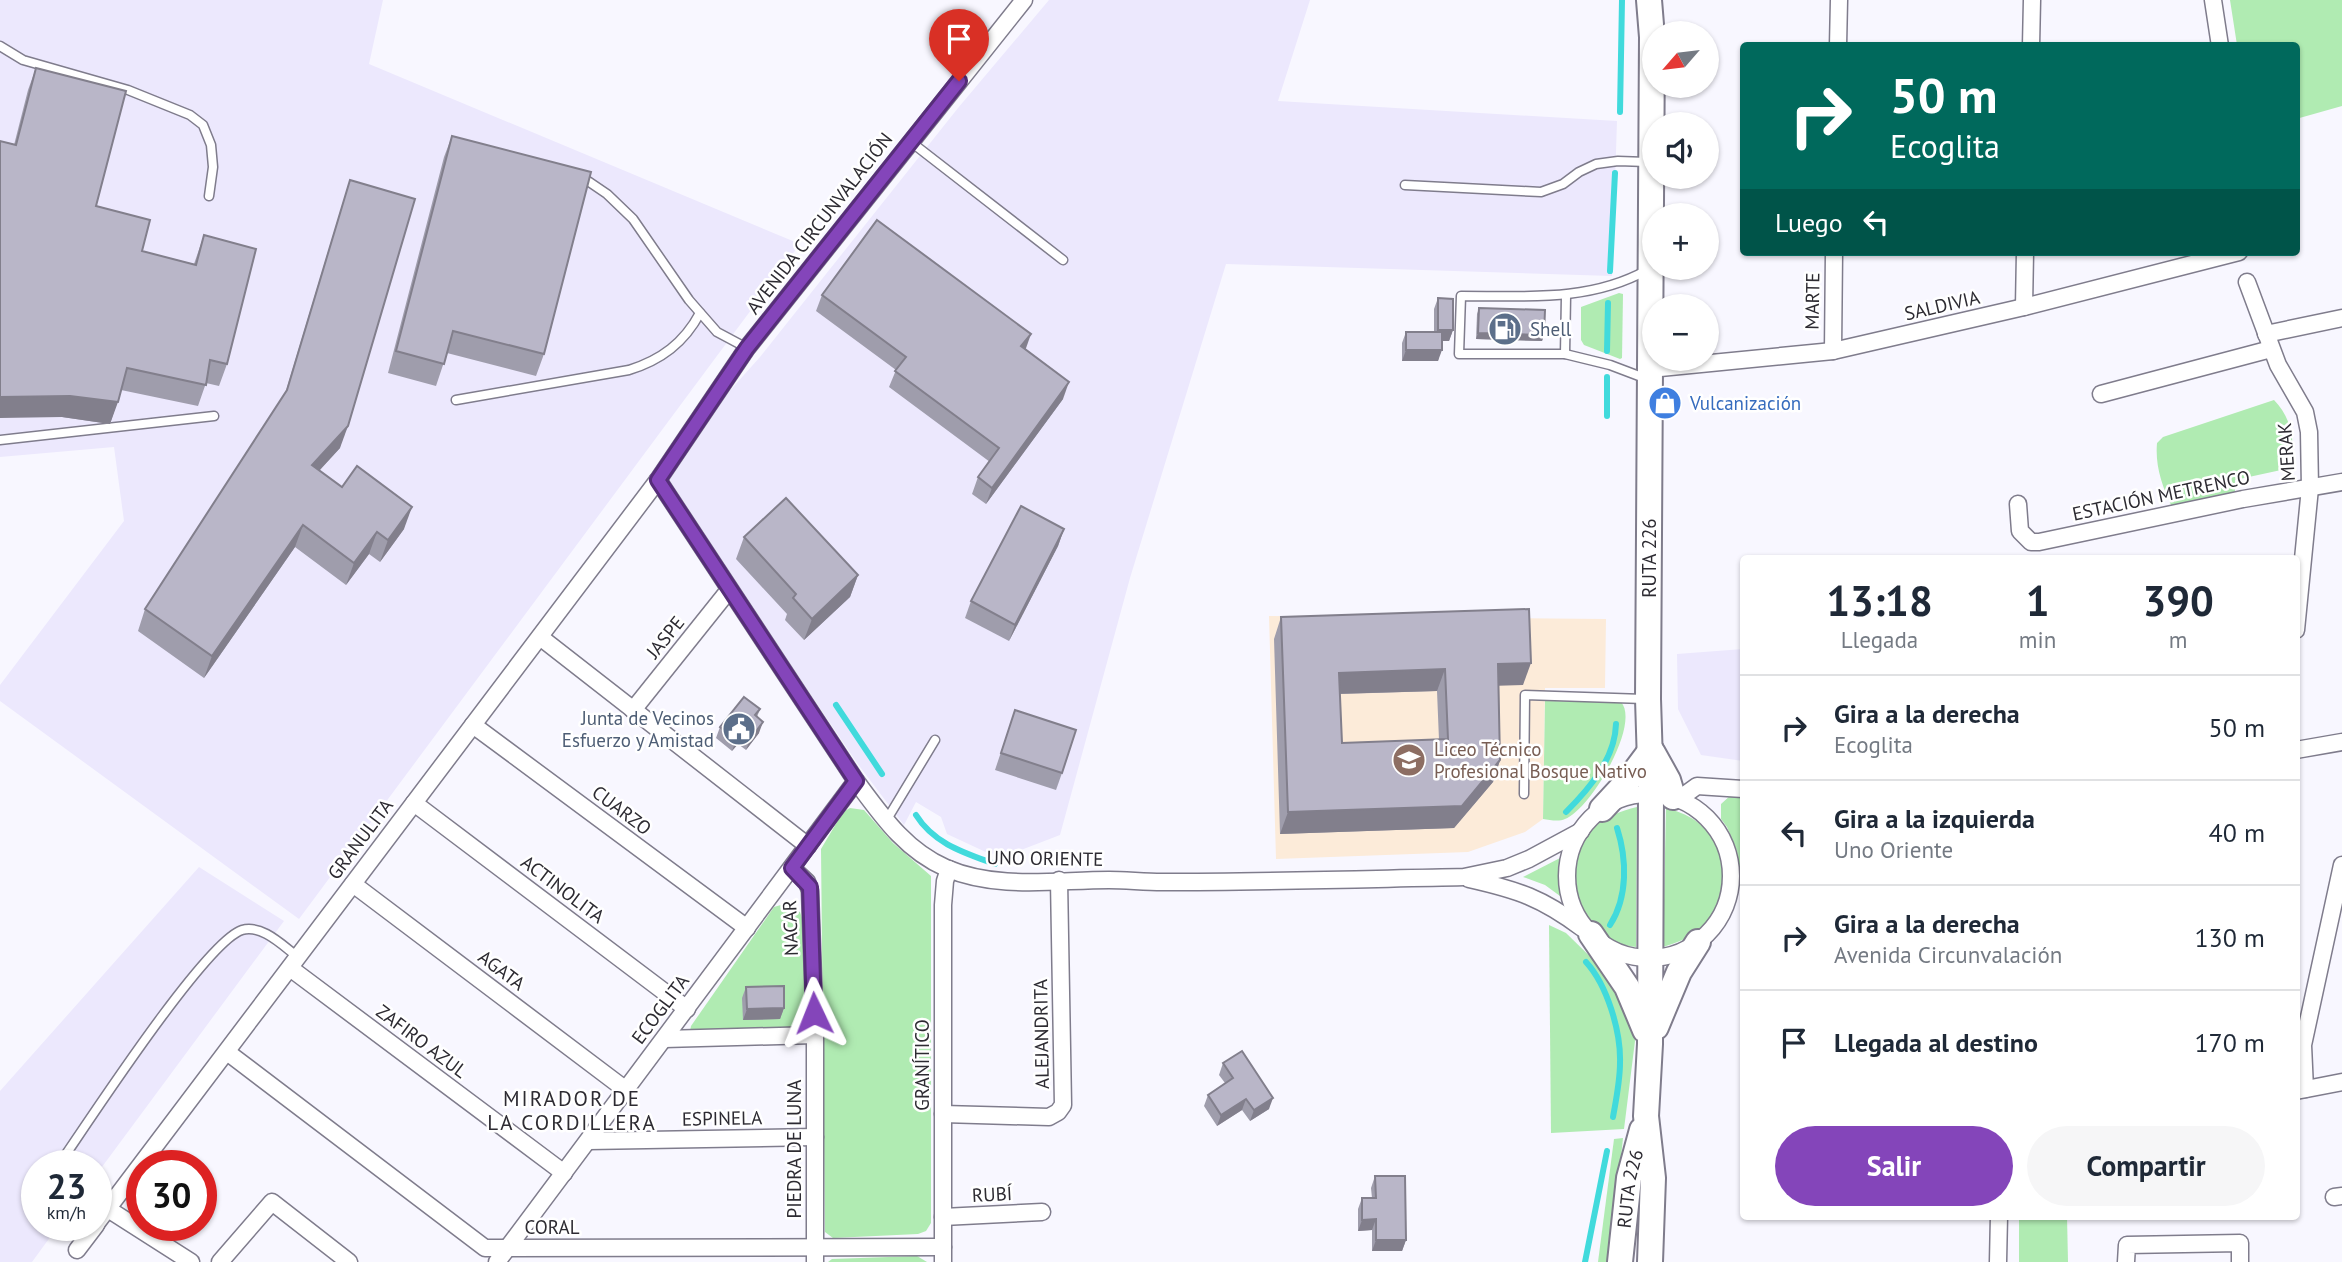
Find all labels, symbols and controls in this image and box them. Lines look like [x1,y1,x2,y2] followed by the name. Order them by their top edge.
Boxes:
[929,9,989,81] pin
[940,20,978,58] icon: arrive
[1642,21,1718,98] north arrow
[1642,21,1719,371] map controls
[1890,63,1997,127] text: 50 m
[1775,70,1866,161] icon: right
[1642,112,1719,189] button: sound
[1890,125,2000,167] text: Ecoglita
[741,128,897,318] street label: AVENIDA CIRCUNVALACIÓN
[1642,203,1719,280] button: +
[1857,203,1895,241] icon: left
[1775,206,1843,239] text: Luego
[1800,272,1824,330] street label: MARTE
[1902,285,1982,325] street label: SALDIVIA
[1642,294,1719,371] button: −
[1486,310,1524,348] fuel station icon: Shell
[1530,317,1572,341] place label: Shell
[1646,384,1684,422] shop icon: Vulcanización
[1689,391,1801,415] place label: Vulcanización
[2272,422,2300,482] street label: MERAK
[2070,464,2252,526] street label: ESTACIÓN METRENCO
[1637,518,1661,598] street label: RUTA 226
[1826,573,1933,628] text: 13:18
[2026,573,2049,628] text: 1
[2142,573,2214,628] text: 390
[640,611,689,664] street label: JASPE
[1841,625,1918,654] text: Llegada
[2019,625,2056,654] text: min
[2169,625,2187,654] text: m
[1834,697,2020,730] text: Gira a la derecha
[562,706,714,752] place label: Junta de Vecinos Esfuerzo y Amistad
[1775,709,1813,747] icon: right
[720,710,758,748] public building icon: Junta de Vecinos Esfuerzo y Amistad
[2209,711,2265,744] text: 50 m
[1834,730,1913,759] text: Ecoglita
[1434,737,1647,783] place label: Liceo Técnico Profesional Bosque Nativo
[1390,741,1428,779] school or university icon: Liceo Técnico Profesional Bosque Nativo
[588,780,656,840] street label: CUARZO
[322,794,398,884] street label: GRANULITA
[1834,802,2035,835] text: Gira a la izquierda
[1775,814,1813,852] icon: left
[2209,816,2265,849] text: 40 m
[1834,835,1953,864] text: Uno Oriente
[986,845,1104,871] street label: UNO ORIENTE
[516,850,610,928] street label: ACTINOLITA
[777,900,803,956] street label: NACAR
[1834,907,2020,940] text: Gira a la derecha
[1775,919,1813,957] icon: right
[2194,921,2265,954] text: 130 m
[1834,940,2062,969] text: Avenida Circunvalación
[474,945,530,995] street label: AGATA
[626,969,694,1049] street label: ECOGLITA
[777,976,851,1050] position arrow
[1028,979,1054,1089] street label: ALEJANDRITA
[372,999,472,1083] street label: ZAFIRO AZUL
[910,1019,934,1111] street label: GRANÍTICO
[1775,1024,1813,1062] icon: arrive
[1834,1026,2038,1059] text: Llegada al destino
[2194,1026,2265,1059] text: 170 m
[782,1080,806,1218] street label: PIEDRA DE LUNA
[487,1085,657,1136] district label: MIRADOR DE LA CORDILLERA
[682,1105,762,1131] street label: ESPINELA
[1775,1126,2013,1206] button: Salir
[2027,1126,2265,1206] button: Compartir
[1612,1147,1648,1229] street label: RUTA 226
[126,1150,217,1241] speed limit sign: 30
[47,1163,86,1209] text: 23
[971,1181,1013,1207] street label: RUBÍ
[47,1201,86,1224] text: km/h
[524,1215,580,1239] street label: CORAL

